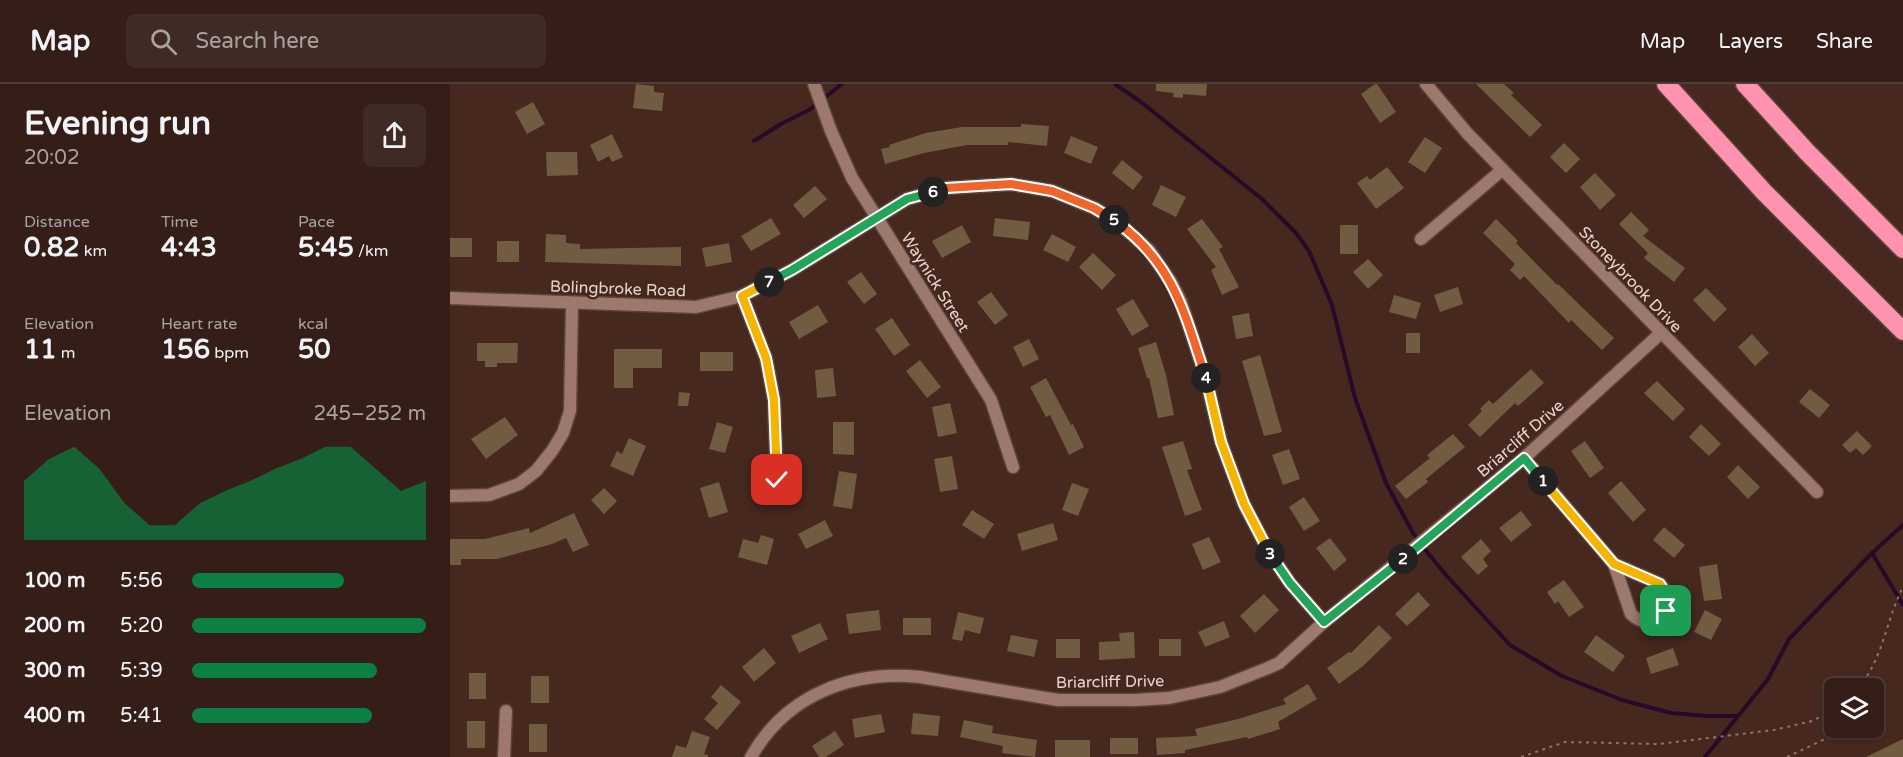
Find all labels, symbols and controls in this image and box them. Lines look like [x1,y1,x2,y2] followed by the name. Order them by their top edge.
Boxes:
[126,14,546,68] search box
[30,24,90,58] text: Map
[147,25,180,58] icon: search
[195,28,319,54] text: Search here
[1640,29,1685,54] text: Map
[1718,29,1783,54] text: Layers
[1816,29,1873,54] text: Share
[24,104,211,143] text: Evening run
[363,104,426,167] button: share
[24,146,79,170] text: 20:02
[918,177,948,207] pin: 6
[928,182,938,202] text: 6
[1099,205,1129,235] pin: 5
[1109,210,1119,230] text: 5
[24,212,90,232] text: Distance
[161,212,198,232] text: Time
[298,212,335,232] text: Pace
[1574,222,1686,337] street label: Stoneybrook Drive
[897,229,974,336] street label: Waynick Street
[24,232,80,263] text: 0.82
[161,232,217,263] text: 4:43
[298,232,354,263] text: 5:45
[80,241,107,261] text: km
[354,241,388,261] text: /km
[754,267,784,297] pin: 7
[764,272,774,292] text: 7
[550,277,686,301] street label: Bolingbroke Road
[24,314,94,334] text: Elevation
[161,314,237,334] text: Heart rate
[298,314,328,334] text: kcal
[24,334,57,365] text: 11
[161,334,210,365] text: 156
[298,334,331,365] text: 50
[57,343,76,363] text: m
[210,343,249,363] text: bpm
[1191,363,1221,393] pin: 4
[1201,368,1211,388] text: 4
[1473,396,1568,482] street label: Briarcliff Drive
[24,402,111,426] text: Elevation
[313,402,426,426] text: 245–252 m
[751,454,802,505] pin
[760,463,793,496] icon: check
[1528,466,1558,496] pin: 1
[1538,471,1548,491] text: 1
[1255,539,1285,569] pin: 3
[1265,544,1275,564] text: 3
[1388,544,1418,574] pin: 2
[1398,549,1408,569] text: 2
[24,569,85,593] text: 100 m
[120,569,163,593] text: 5:56
[1640,585,1691,636] pin
[1649,594,1682,627] icon: arrive
[24,614,85,638] text: 200 m
[120,614,163,638] text: 5:20
[24,659,85,683] text: 300 m
[120,659,163,683] text: 5:39
[1056,671,1164,693] street label: Briarcliff Drive
[1824,678,1884,738] map controls
[1824,678,1884,738] button: layers
[24,704,85,728] text: 400 m
[120,704,163,728] text: 5:41

